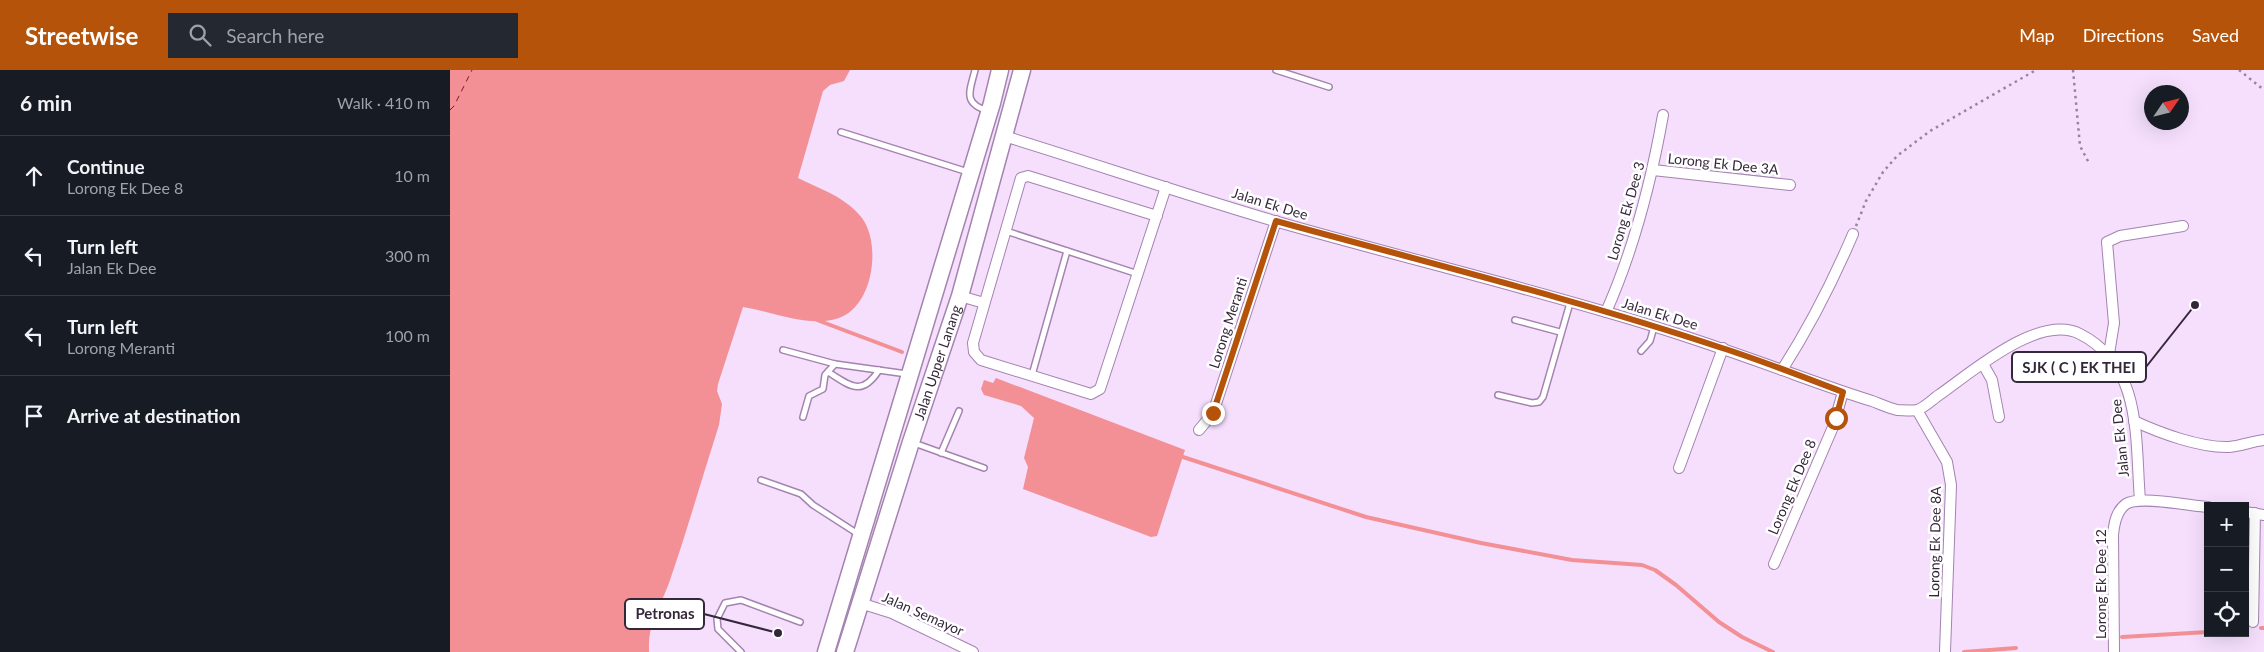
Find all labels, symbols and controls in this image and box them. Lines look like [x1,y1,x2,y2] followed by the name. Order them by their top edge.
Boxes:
[168,13,518,58] search box
[25,21,138,50] text: Streetwise
[186,21,214,49] icon: search
[226,24,324,47] text: Search here
[2019,24,2055,46] text: Map
[2083,24,2164,46] text: Directions
[2192,24,2239,46] text: Saved
[2144,85,2189,130] north arrow
[20,90,72,115] text: 6 min
[337,93,430,112] text: Walk · 410 m
[1667,149,1780,178] street label: Lorong Ek Dee 3A
[67,155,145,178] text: Continue
[1603,160,1648,262] street label: Lorong Ek Dee 3
[20,162,48,190] icon: ahead
[394,166,430,185] text: 10 m
[67,178,183,197] text: Lorong Ek Dee 8
[1230,184,1310,223] street label: Jalan Ek Dee
[67,235,138,258] text: Turn left
[20,242,48,270] icon: left
[385,246,430,265] text: 300 m
[67,258,157,277] text: Jalan Ek Dee
[1205,275,1250,370] street label: Lorong Meranti
[1620,294,1700,333] street label: Jalan Ek Dee
[910,303,964,422] street label: Jalan Upper Lanang
[67,315,138,338] text: Turn left
[20,322,48,350] icon: left
[385,326,430,345] text: 100 m
[67,338,175,357] text: Lorong Meranti
[2012,352,2146,382] callout: SJK ( C ) EK THEI
[2022,358,2136,376] text: SJK ( C ) EK THEI
[2107,398,2132,478] street label: Jalan Ek Dee
[20,402,48,430] icon: arrive
[1202,402,1225,425] route end
[67,404,240,427] text: Arrive at destination
[1825,407,1848,430] route start
[1764,437,1819,537] street label: Lorong Ek Dee 8
[1925,486,1944,598] street label: Lorong Ek Dee 8A
[2204,502,2249,637] map controls
[2204,502,2249,547] button: +
[2092,529,2109,639] street label: Lorong Ek Dee 12
[2204,547,2249,592] button: −
[880,588,967,639] street label: Jalan Semayor
[2204,592,2249,637] button: locate
[625,599,704,629] callout: Petronas
[635,604,695,622] text: Petronas

